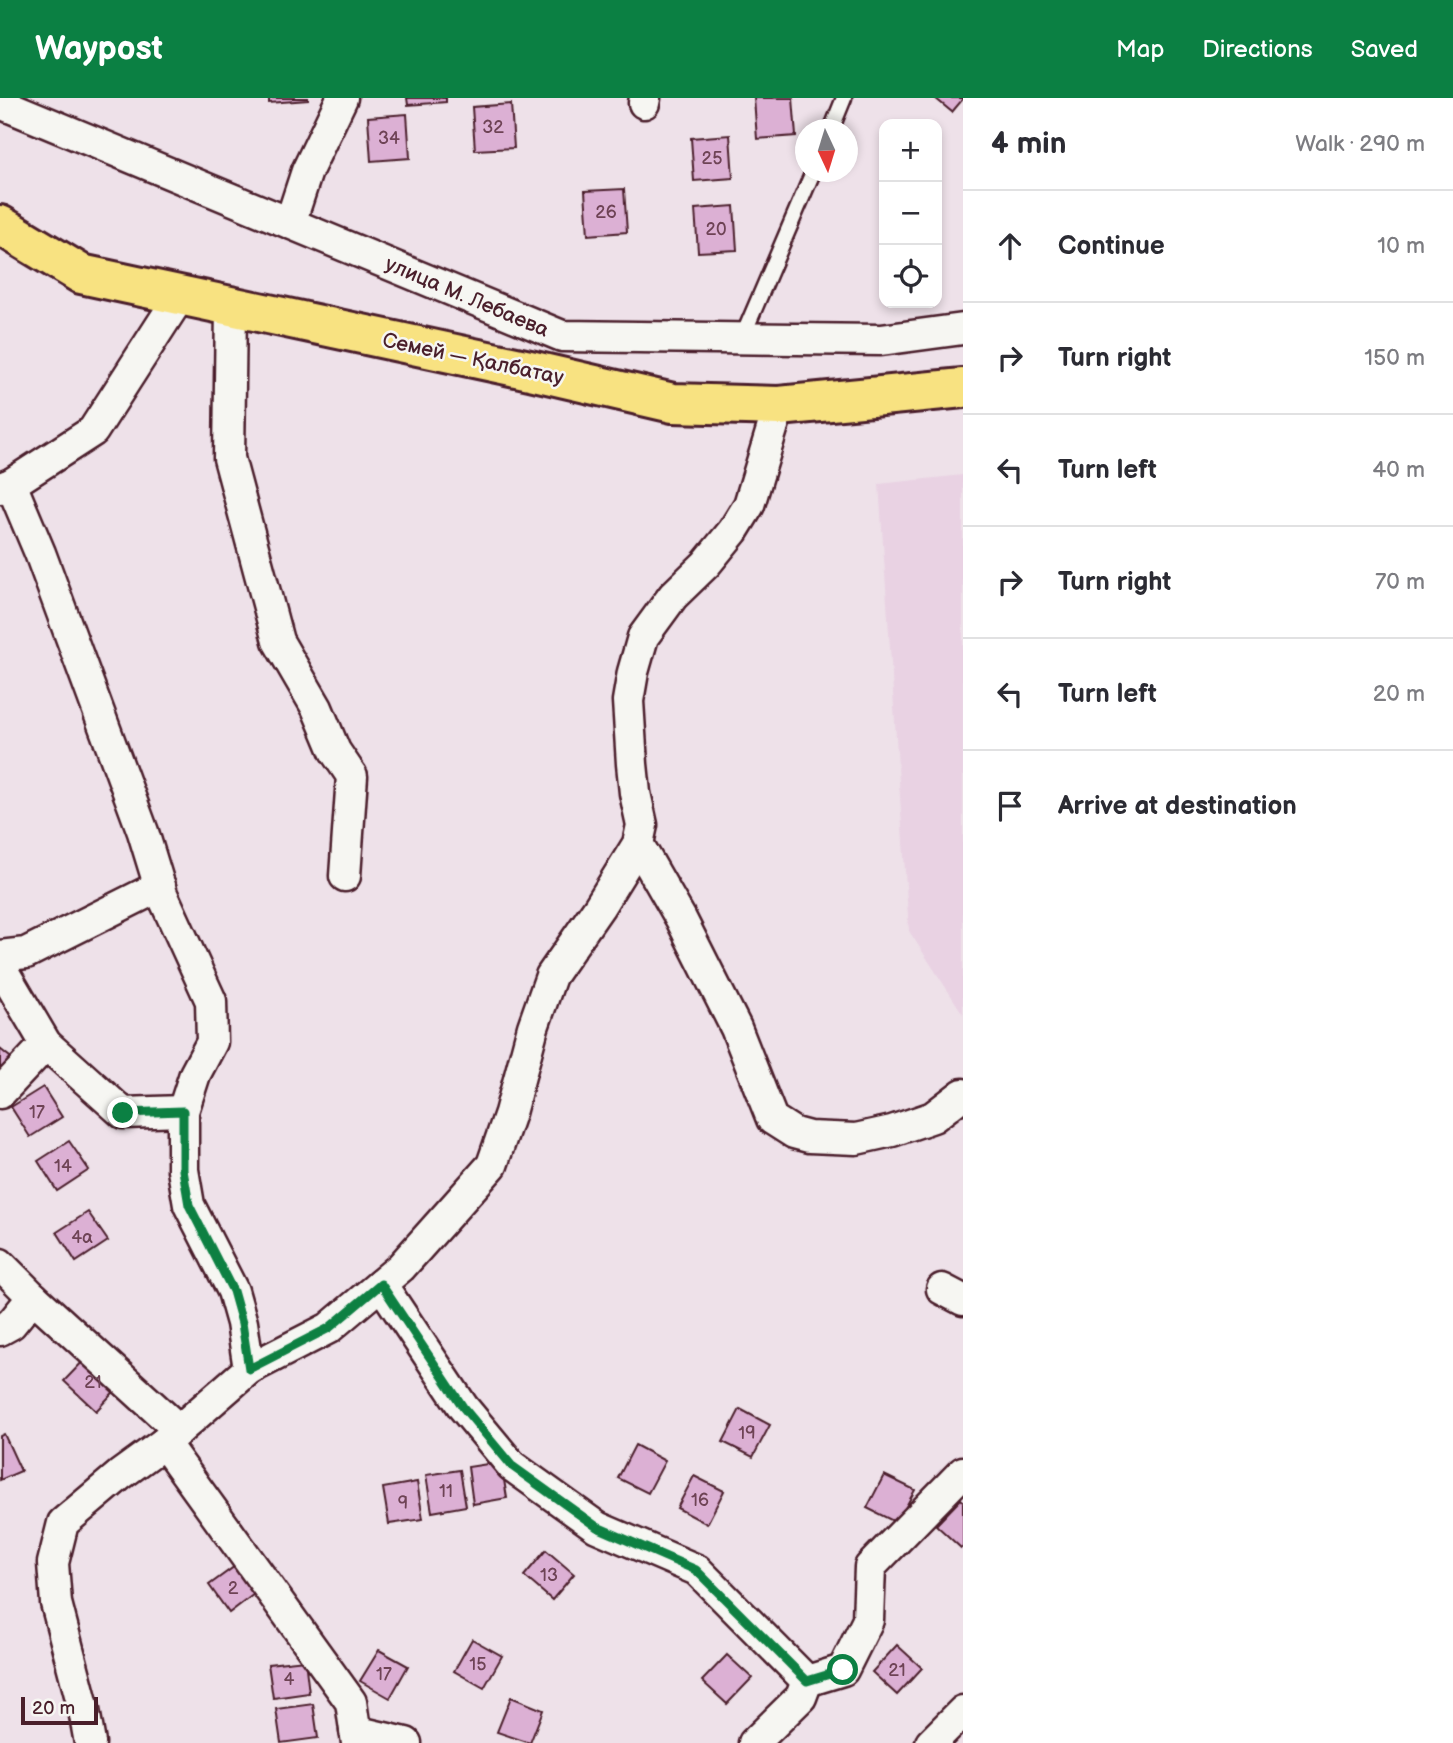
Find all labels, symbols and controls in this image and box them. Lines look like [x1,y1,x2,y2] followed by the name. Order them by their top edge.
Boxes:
[35,29,163,69] text: Waypost
[1116,35,1164,64] text: Map
[1202,35,1313,64] text: Directions
[1351,35,1418,64] text: Saved
[482,117,504,138] house number: 32
[795,119,858,182] north arrow
[879,119,942,308] map controls
[879,119,942,182] button: +
[991,126,1066,162] text: 4 min
[378,128,400,149] house number: 34
[1295,130,1425,158] text: Walk · 290 m
[702,148,722,169] house number: 25
[879,182,942,245] button: −
[595,202,617,223] house number: 26
[705,219,727,240] house number: 20
[991,227,1029,265] icon: ahead
[1058,231,1165,262] text: Continue
[1377,232,1425,260] text: 10 m
[879,245,942,308] button: locate
[381,251,553,343] street label: улица М. Лебаева
[380,328,566,390] street label: Семей — Қалбатау
[991,339,1029,377] icon: right
[1058,343,1171,374] text: Turn right
[1364,344,1425,372] text: 150 m
[991,451,1029,489] icon: left
[1058,455,1157,486] text: Turn left
[1372,456,1425,484] text: 40 m
[991,563,1029,601] icon: right
[1058,567,1171,598] text: Turn right
[1375,568,1425,596] text: 70 m
[991,675,1029,713] icon: left
[1058,679,1157,710] text: Turn left
[1373,680,1425,708] text: 20 m
[991,787,1029,825] icon: arrive
[1058,791,1297,822] text: Arrive at destination
[107,1097,138,1128] route end
[29,1102,45,1123] house number: 17
[54,1156,72,1177] house number: 14
[71,1227,93,1248] house number: 4а
[84,1372,102,1393] house number: 21
[738,1423,756,1444] house number: 19
[439,1481,453,1502] house number: 11
[691,1490,709,1511] house number: 16
[398,1493,408,1514] house number: 9
[540,1565,558,1586] house number: 13
[228,1578,239,1599] house number: 2
[469,1654,487,1675] house number: 15
[827,1654,858,1685] route start
[888,1660,906,1681] house number: 21
[376,1664,392,1685] house number: 17
[284,1669,295,1690] house number: 4
[21,1694,98,1726] scale bar
[32,1697,75,1720] text: 20 m

